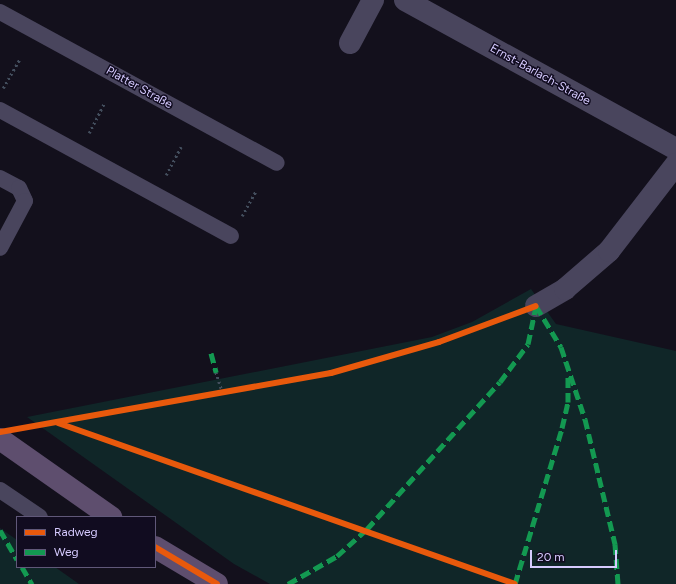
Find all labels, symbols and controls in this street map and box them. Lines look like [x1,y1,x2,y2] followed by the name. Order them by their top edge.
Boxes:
[487,41,593,109] street label: Ernst-Barlach-Straße
[103,64,175,112] street label: Platter Straße
[16,516,156,568] legend
[54,525,98,539] text: Radweg
[532,542,619,568] scale bar
[54,545,79,559] text: Weg
[537,550,565,564] text: 20 m

